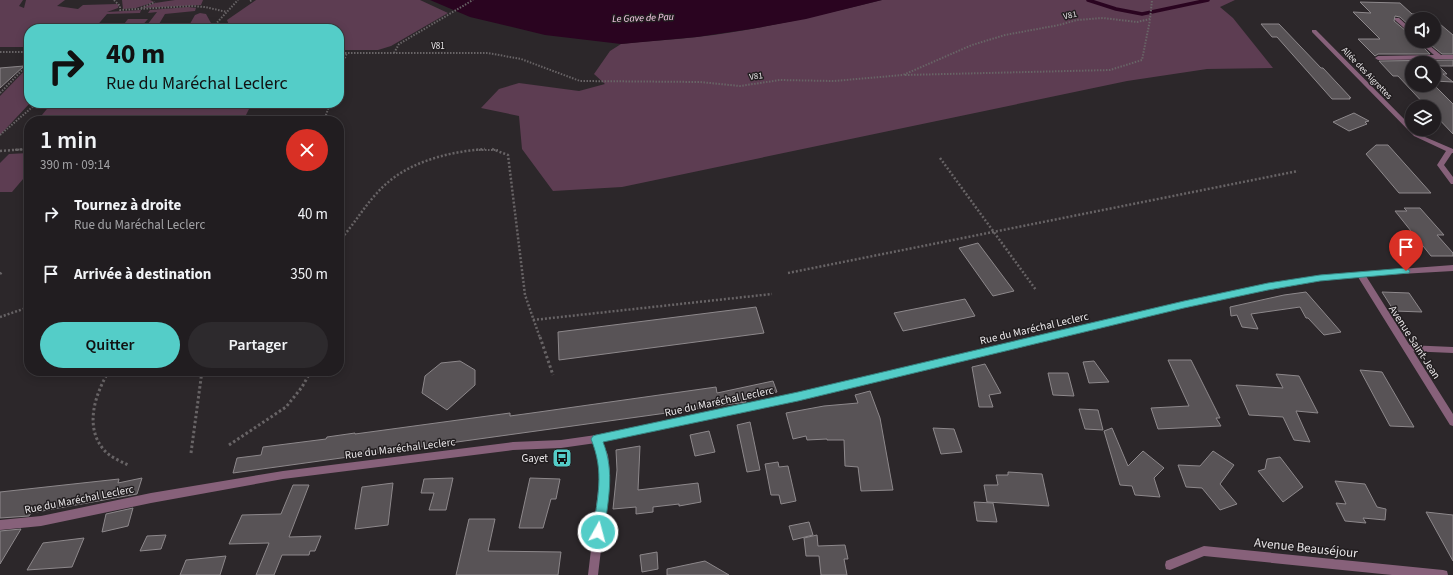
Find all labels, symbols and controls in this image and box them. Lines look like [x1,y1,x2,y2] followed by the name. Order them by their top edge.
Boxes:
[1062,8,1078,23] street label: V81
[612,10,674,26] water label: Le Gave de Pau
[1405,12,1441,136] map controls
[1405,12,1441,48] button: sound
[106,34,165,74] text: 40 m
[40,40,92,92] icon: right
[431,40,445,53] street label: V81
[1338,44,1395,103] street label: Allée des Aigrettes
[1405,56,1441,92] button: search
[748,69,764,84] street label: V81
[106,71,288,96] text: Rue du Maréchal Leclerc
[1405,100,1441,136] button: layers
[40,123,97,158] text: 1 min
[286,129,328,171] button: close
[40,156,110,174] text: 390 m · 09:14
[74,195,181,216] text: Tournez à droite
[40,203,62,225] icon: right
[298,204,328,225] text: 40 m
[74,216,205,234] text: Rue du Maréchal Leclerc
[1389,230,1423,271] pin
[1395,236,1417,258] icon: arrive
[40,263,62,285] icon: arrive
[74,264,211,285] text: Arrivée à destination
[290,264,328,285] text: 350 m
[1385,303,1444,382] street label: Avenue Saint-Jean
[978,309,1090,348] street label: Rue du Maréchal Leclerc
[40,322,180,368] button: Quitter
[188,322,328,368] button: Partager
[663,383,775,420] street label: Rue du Maréchal Leclerc
[344,434,456,463] street label: Rue du Maréchal Leclerc
[551,447,573,469] bus stop icon: Gayet
[522,451,548,466] place label: Gayet
[23,482,135,517] street label: Rue du Maréchal Leclerc
[577,511,619,553] position arrow
[1253,534,1359,562] street label: Avenue Beauséjour

